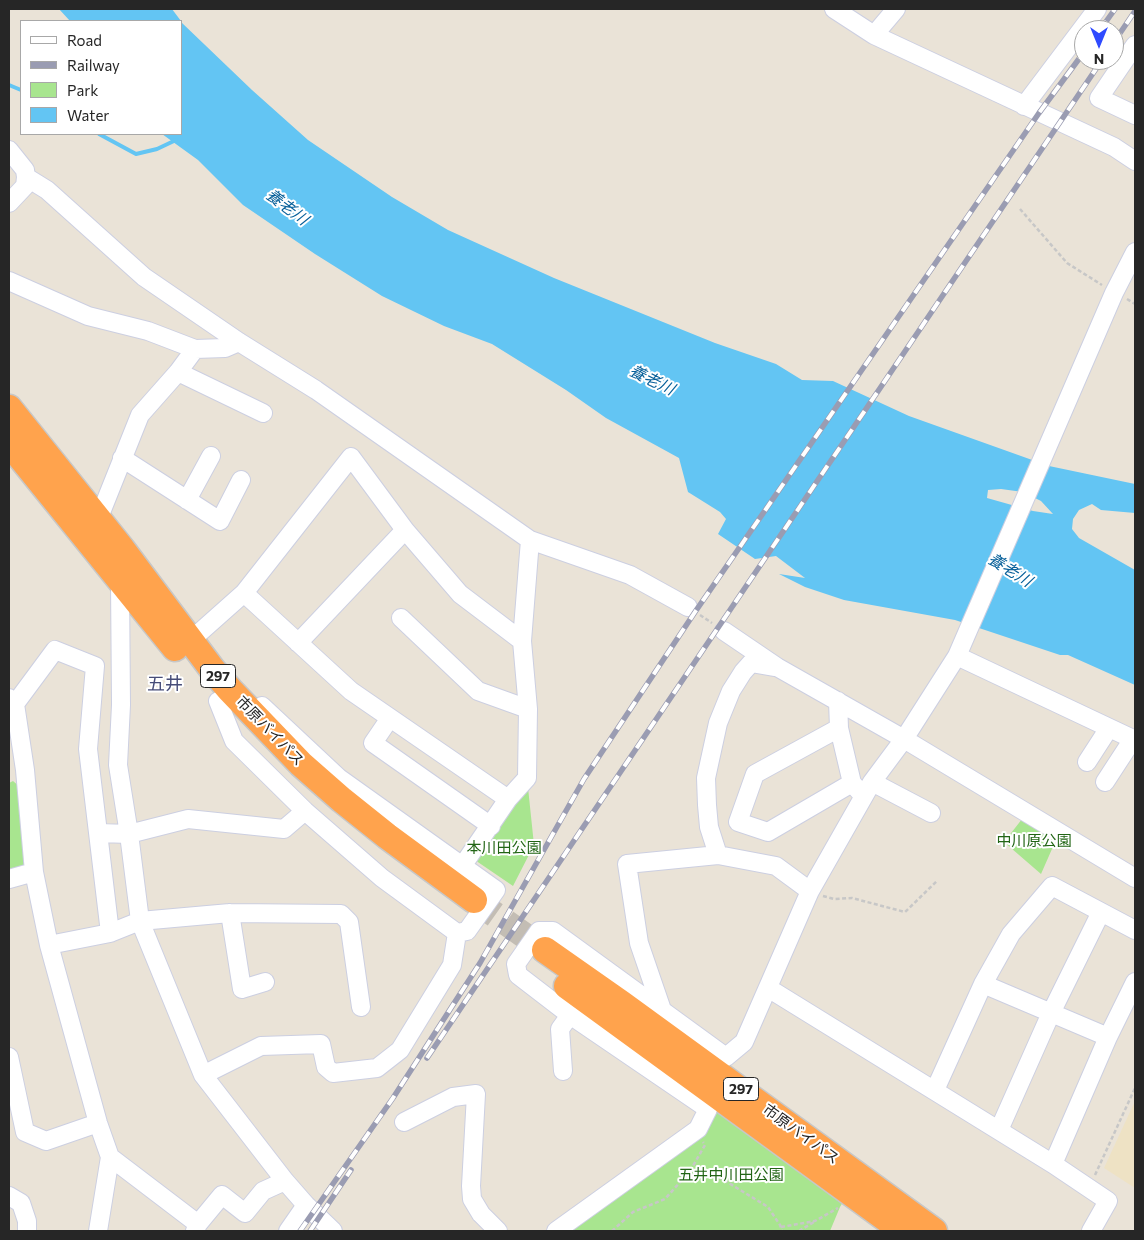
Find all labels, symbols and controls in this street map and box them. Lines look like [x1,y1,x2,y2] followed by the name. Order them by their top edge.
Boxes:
[20,20,182,135] legend
[1074,20,1124,70] north arrow
[67,31,102,49] text: Road
[1094,51,1104,68] text: N
[67,56,120,74] text: Railway
[67,81,98,99] text: Park
[67,106,109,124] text: Water
[262,185,312,229] water label: 養老川
[626,361,678,399] water label: 養老川
[985,549,1035,591] water label: 養老川
[200,664,236,688] road number: 297
[147,673,183,695] district label: 五井
[232,692,308,770] street label: 市原バイパス
[997,832,1071,850] park label: 中川原公園
[467,839,541,857] park label: 本川田公園
[724,1078,758,1100] road number: 297
[759,1100,843,1168] street label: 市原バイパス
[679,1166,783,1184] park label: 五井中川田公園

